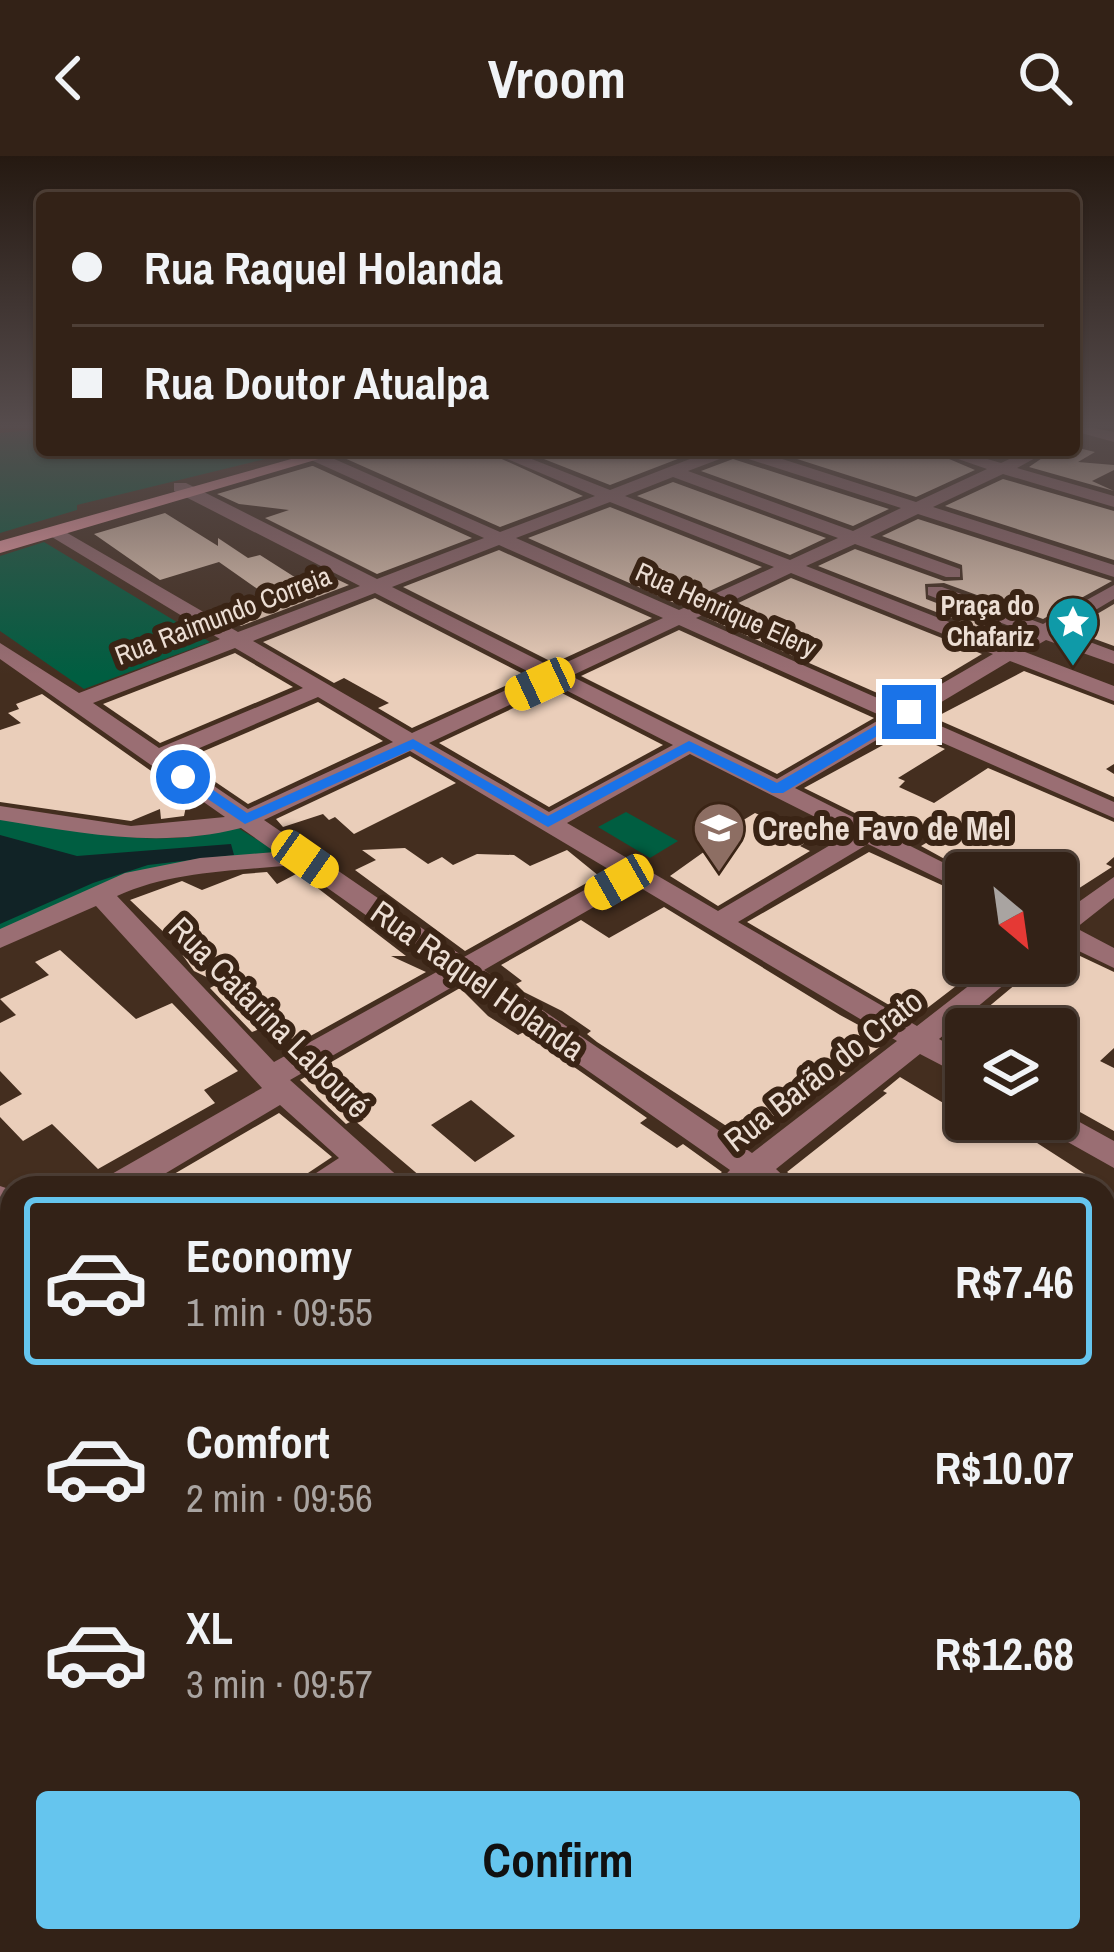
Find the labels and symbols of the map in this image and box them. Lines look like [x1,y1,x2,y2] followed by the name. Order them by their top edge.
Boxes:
[630,553,823,665] street label: Rua Henrique Elery
[109,557,336,673] street label: Rua Raimundo Correia
[940,587,1034,654] place label: Praça do Chafariz
[1045,594,1101,668] place icon: Praça do Chafariz
[500,652,580,716] car
[882,685,936,739] route end
[156,750,210,804] route start
[691,800,747,874] school or university icon: Creche Favo de Mel
[758,806,1011,850] place label: Creche Favo de Mel
[265,824,345,894] car
[579,848,659,916] car
[945,852,1077,984] north arrow
[362,890,594,1070] street label: Rua Raquel Holanda
[160,907,380,1127] street label: Rua Catarina Labouré
[715,979,931,1161] street label: Rua Barão do Crato

